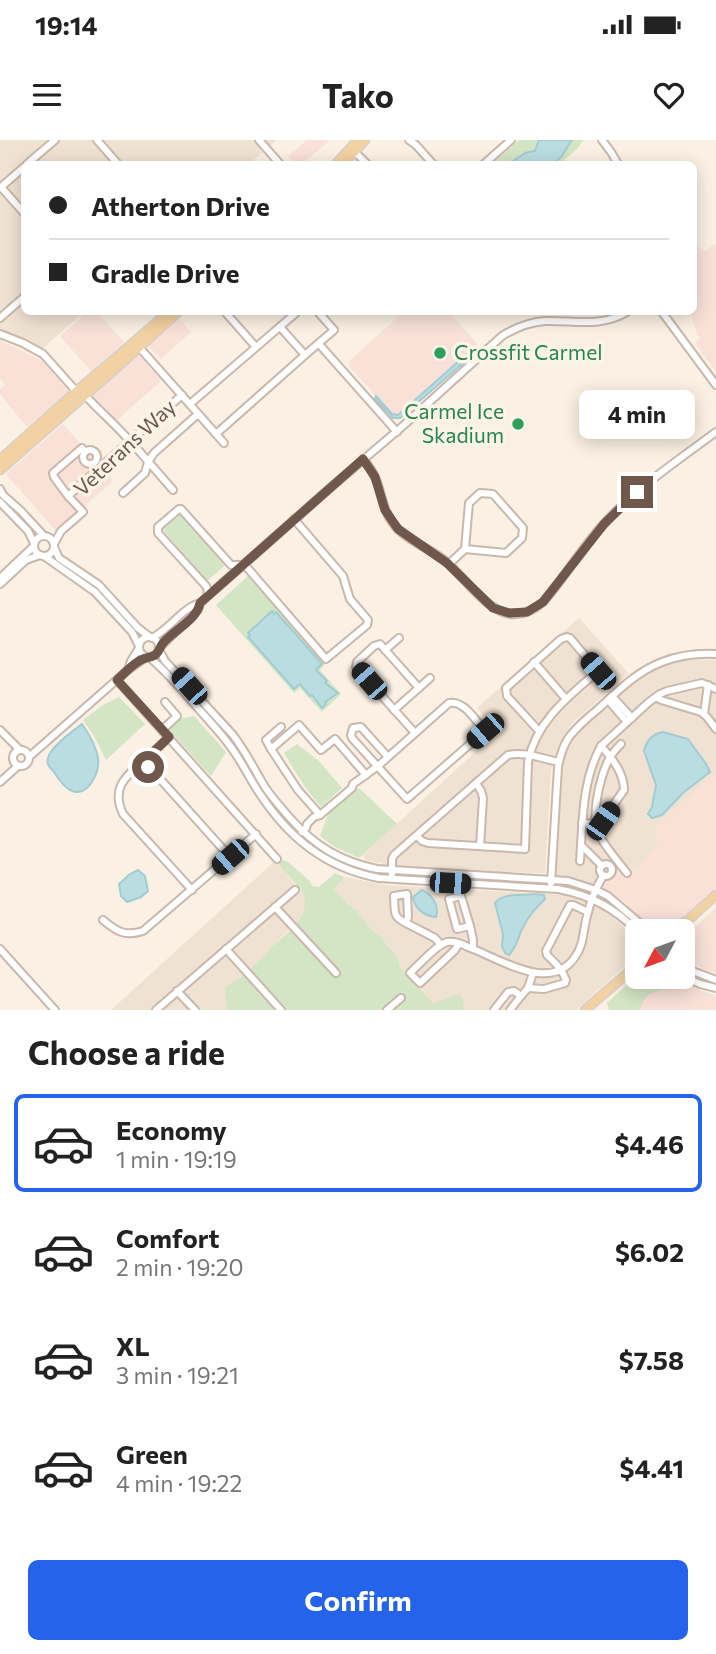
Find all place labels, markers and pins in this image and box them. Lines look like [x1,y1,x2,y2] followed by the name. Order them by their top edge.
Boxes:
[454,339,603,364] place label: Crossfit Carmel
[432,345,448,361] marker: Crossfit Carmel
[404,398,504,447] place label: Carmel Ice Skadium
[510,416,526,432] marker: Carmel Ice Skadium

